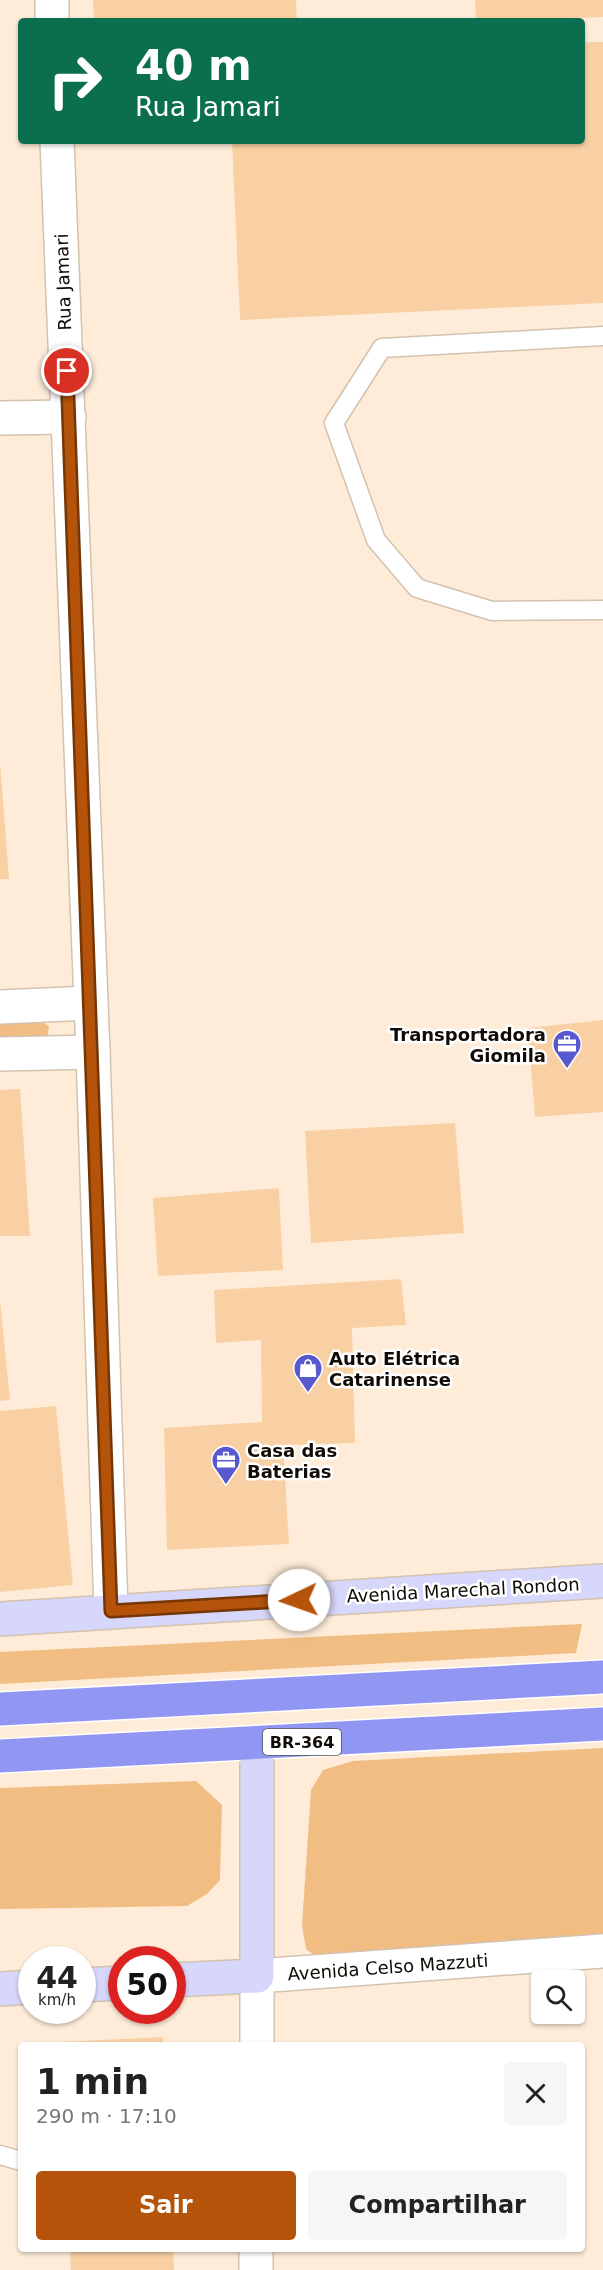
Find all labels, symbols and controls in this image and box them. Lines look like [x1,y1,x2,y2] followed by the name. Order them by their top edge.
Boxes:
[135,41,252,90] text: 40 m
[36,42,114,120] icon: right
[135,91,281,122] text: Rua Jamari
[51,233,75,331] street label: Rua Jamari
[41,345,92,396] pin
[50,354,83,387] icon: arrive
[390,1024,546,1066] place label: Transportadora Giomila
[551,1028,583,1070] office icon: Transportadora Giomila
[329,1348,460,1390] place label: Auto Elétrica Catarinense
[292,1352,324,1394] shop icon: Auto Elétrica Catarinense
[247,1440,337,1482] place label: Casa das Baterias
[210,1444,242,1486] office icon: Casa das Baterias
[267,1568,331,1632] position arrow
[346,1573,580,1607] street label: Avenida Marechal Rondon
[263,1729,341,1755] road number: BR-364
[108,1946,186,2024] speed limit sign: 50
[287,1950,489,1984] street label: Avenida Celso Mazzuti
[36,1960,78,1995] text: 44
[531,1970,585,2024] map controls
[531,1970,585,2024] button: search
[38,1991,76,2009] text: km/h
[36,2061,149,2102] text: 1 min
[504,2062,567,2125] button: close
[36,2104,177,2128] text: 290 m · 17:10
[36,2171,296,2240] button: Sair
[308,2171,567,2240] button: Compartilhar

